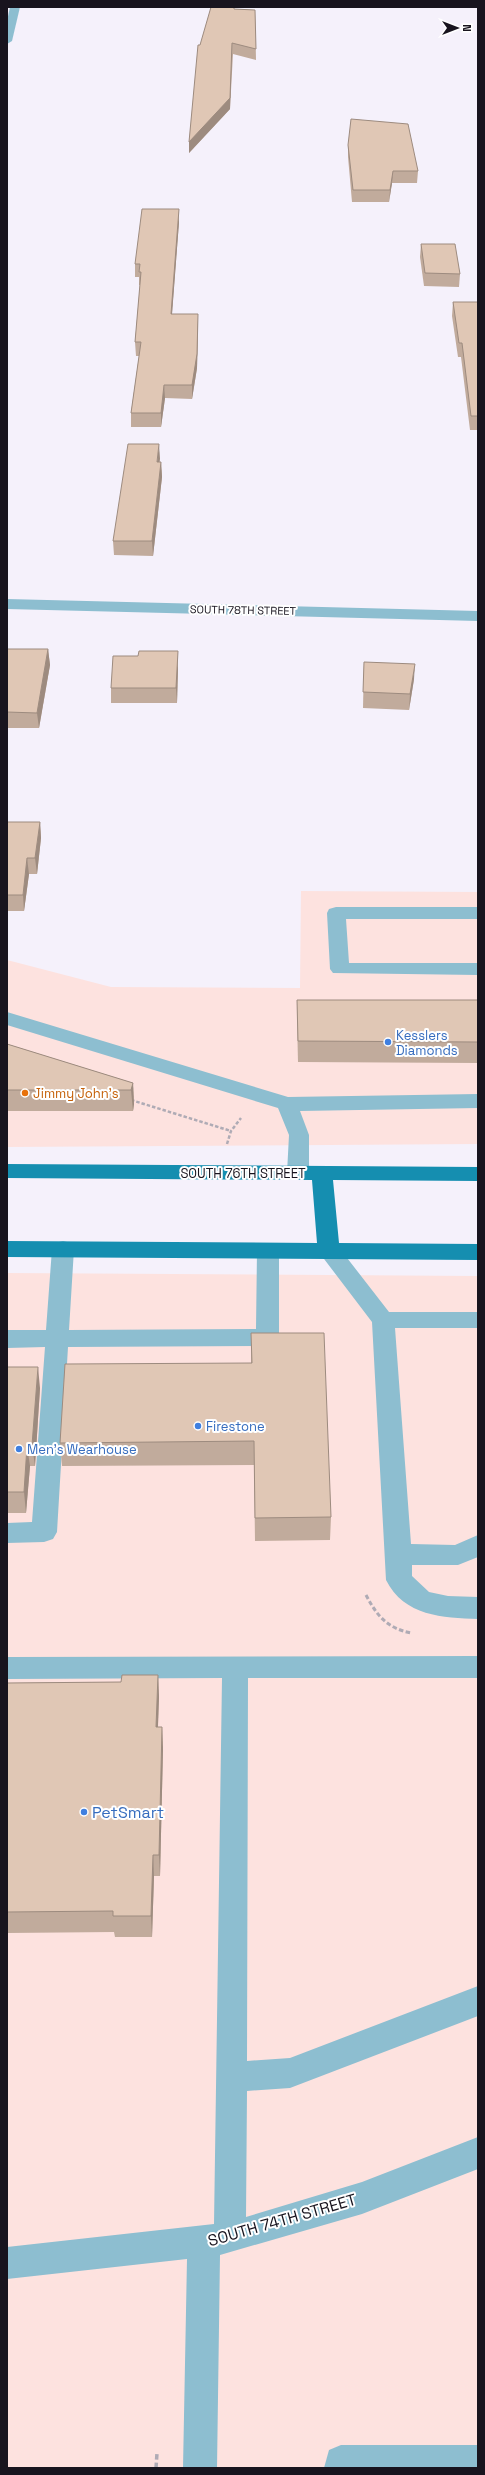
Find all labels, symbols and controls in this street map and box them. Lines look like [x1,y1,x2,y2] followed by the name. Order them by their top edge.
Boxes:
[437,8,477,48] north arrow
[460,24,474,32] text: N
[190,602,297,618] street label: SOUTH 78TH STREET
[396,1027,458,1059] place label: Kesslers Diamonds
[383,1037,393,1047] marker: Kesslers Diamonds
[33,1085,119,1102] place label: Jimmy John's
[20,1088,30,1098] marker: Jimmy John's
[180,1165,306,1182] street label: SOUTH 76TH STREET
[206,1418,265,1435] place label: Firestone
[193,1421,203,1431] marker: Firestone
[27,1441,137,1458] place label: Men's Wearhouse
[14,1444,24,1454] marker: Men's Wearhouse
[92,1802,164,1823] place label: PetSmart
[79,1807,89,1817] marker: PetSmart
[205,2189,359,2251] street label: SOUTH 74TH STREET

